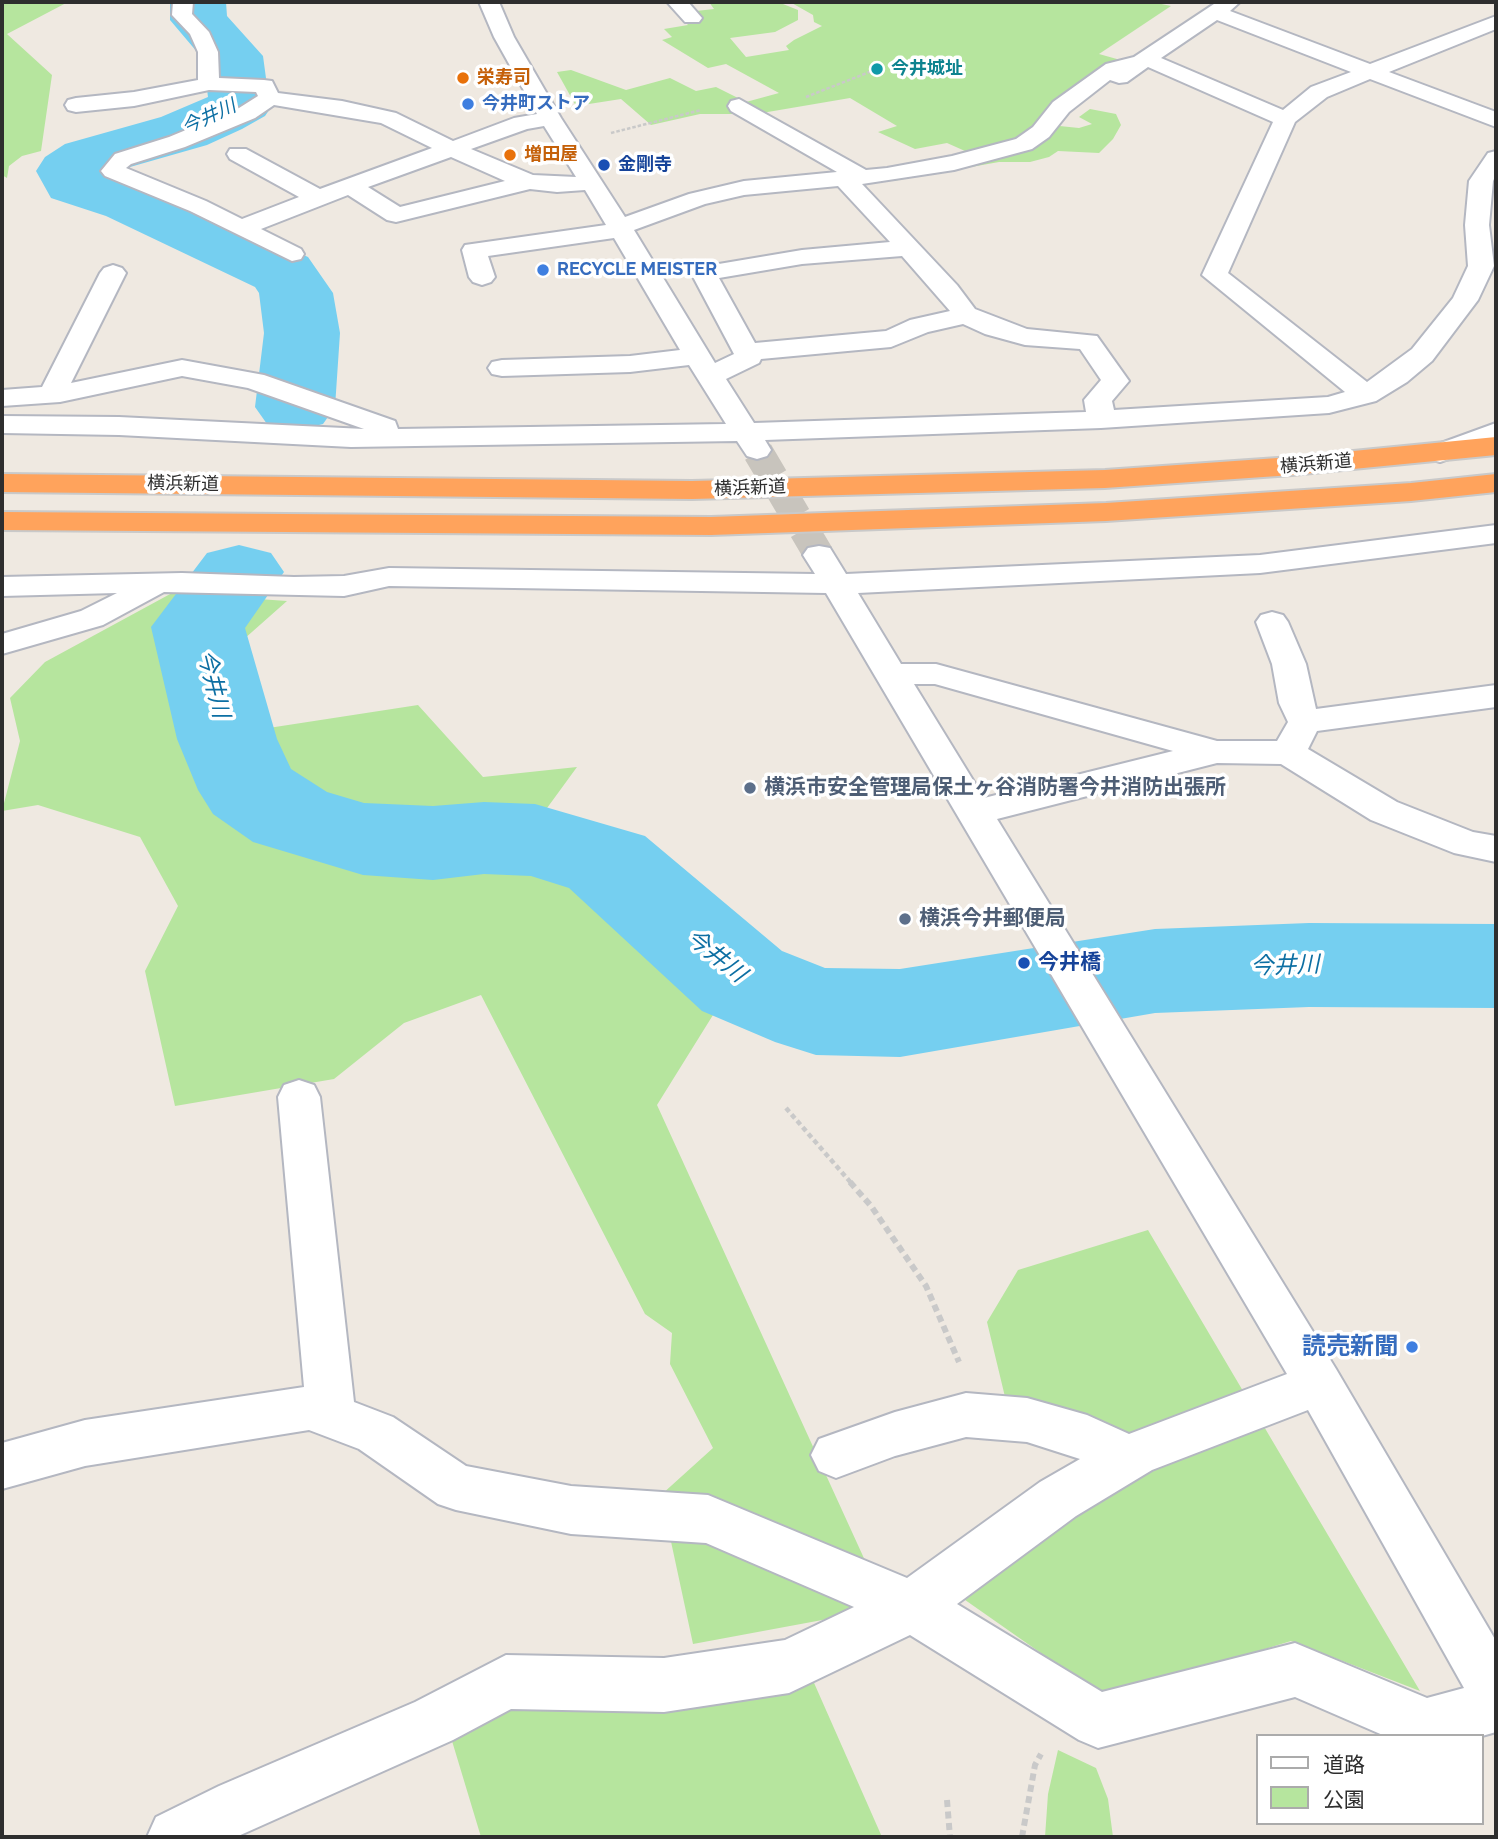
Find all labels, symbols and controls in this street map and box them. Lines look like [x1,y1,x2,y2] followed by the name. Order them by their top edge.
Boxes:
[891,58,963,80] place label: 今井城址
[869,61,885,77] marker: 今井城址
[477,67,531,89] place label: 栄寿司
[455,70,471,86] marker: 栄寿司
[482,93,590,115] place label: 今井町ストア
[178,95,240,139] water label: 今井川
[460,96,476,112] marker: 今井町ストア
[524,144,578,166] place label: 増田屋
[502,147,518,163] marker: 増田屋
[618,154,672,176] place label: 金剛寺
[596,157,612,173] marker: 金剛寺
[557,259,717,281] place label: RECYCLE MEISTER
[535,262,551,278] marker: RECYCLE MEISTER
[1279,450,1353,478] street label: 横浜新道
[147,473,219,495] street label: 横浜新道
[714,476,786,500] street label: 横浜新道
[191,647,235,721] water label: 今井川
[764,775,1226,801] place label: 横浜市安全管理局保土ヶ谷消防署今井消防出張所
[742,780,758,796] marker: 横浜市安全管理局保土ヶ谷消防署今井消防出張所
[919,906,1066,932] place label: 横浜今井郵便局
[897,911,913,927] marker: 横浜今井郵便局
[681,924,751,988] water label: 今井川
[1038,950,1101,976] place label: 今井橋
[1250,951,1320,981] water label: 今井川
[1016,955,1032,971] marker: 今井橋
[1302,1333,1398,1361] place label: 読売新聞
[1404,1339,1420,1355] marker: 読売新聞
[1256,1734,1484,1825] legend
[1323,1752,1365,1777] text: 道路
[1323,1787,1365,1812] text: 公園

